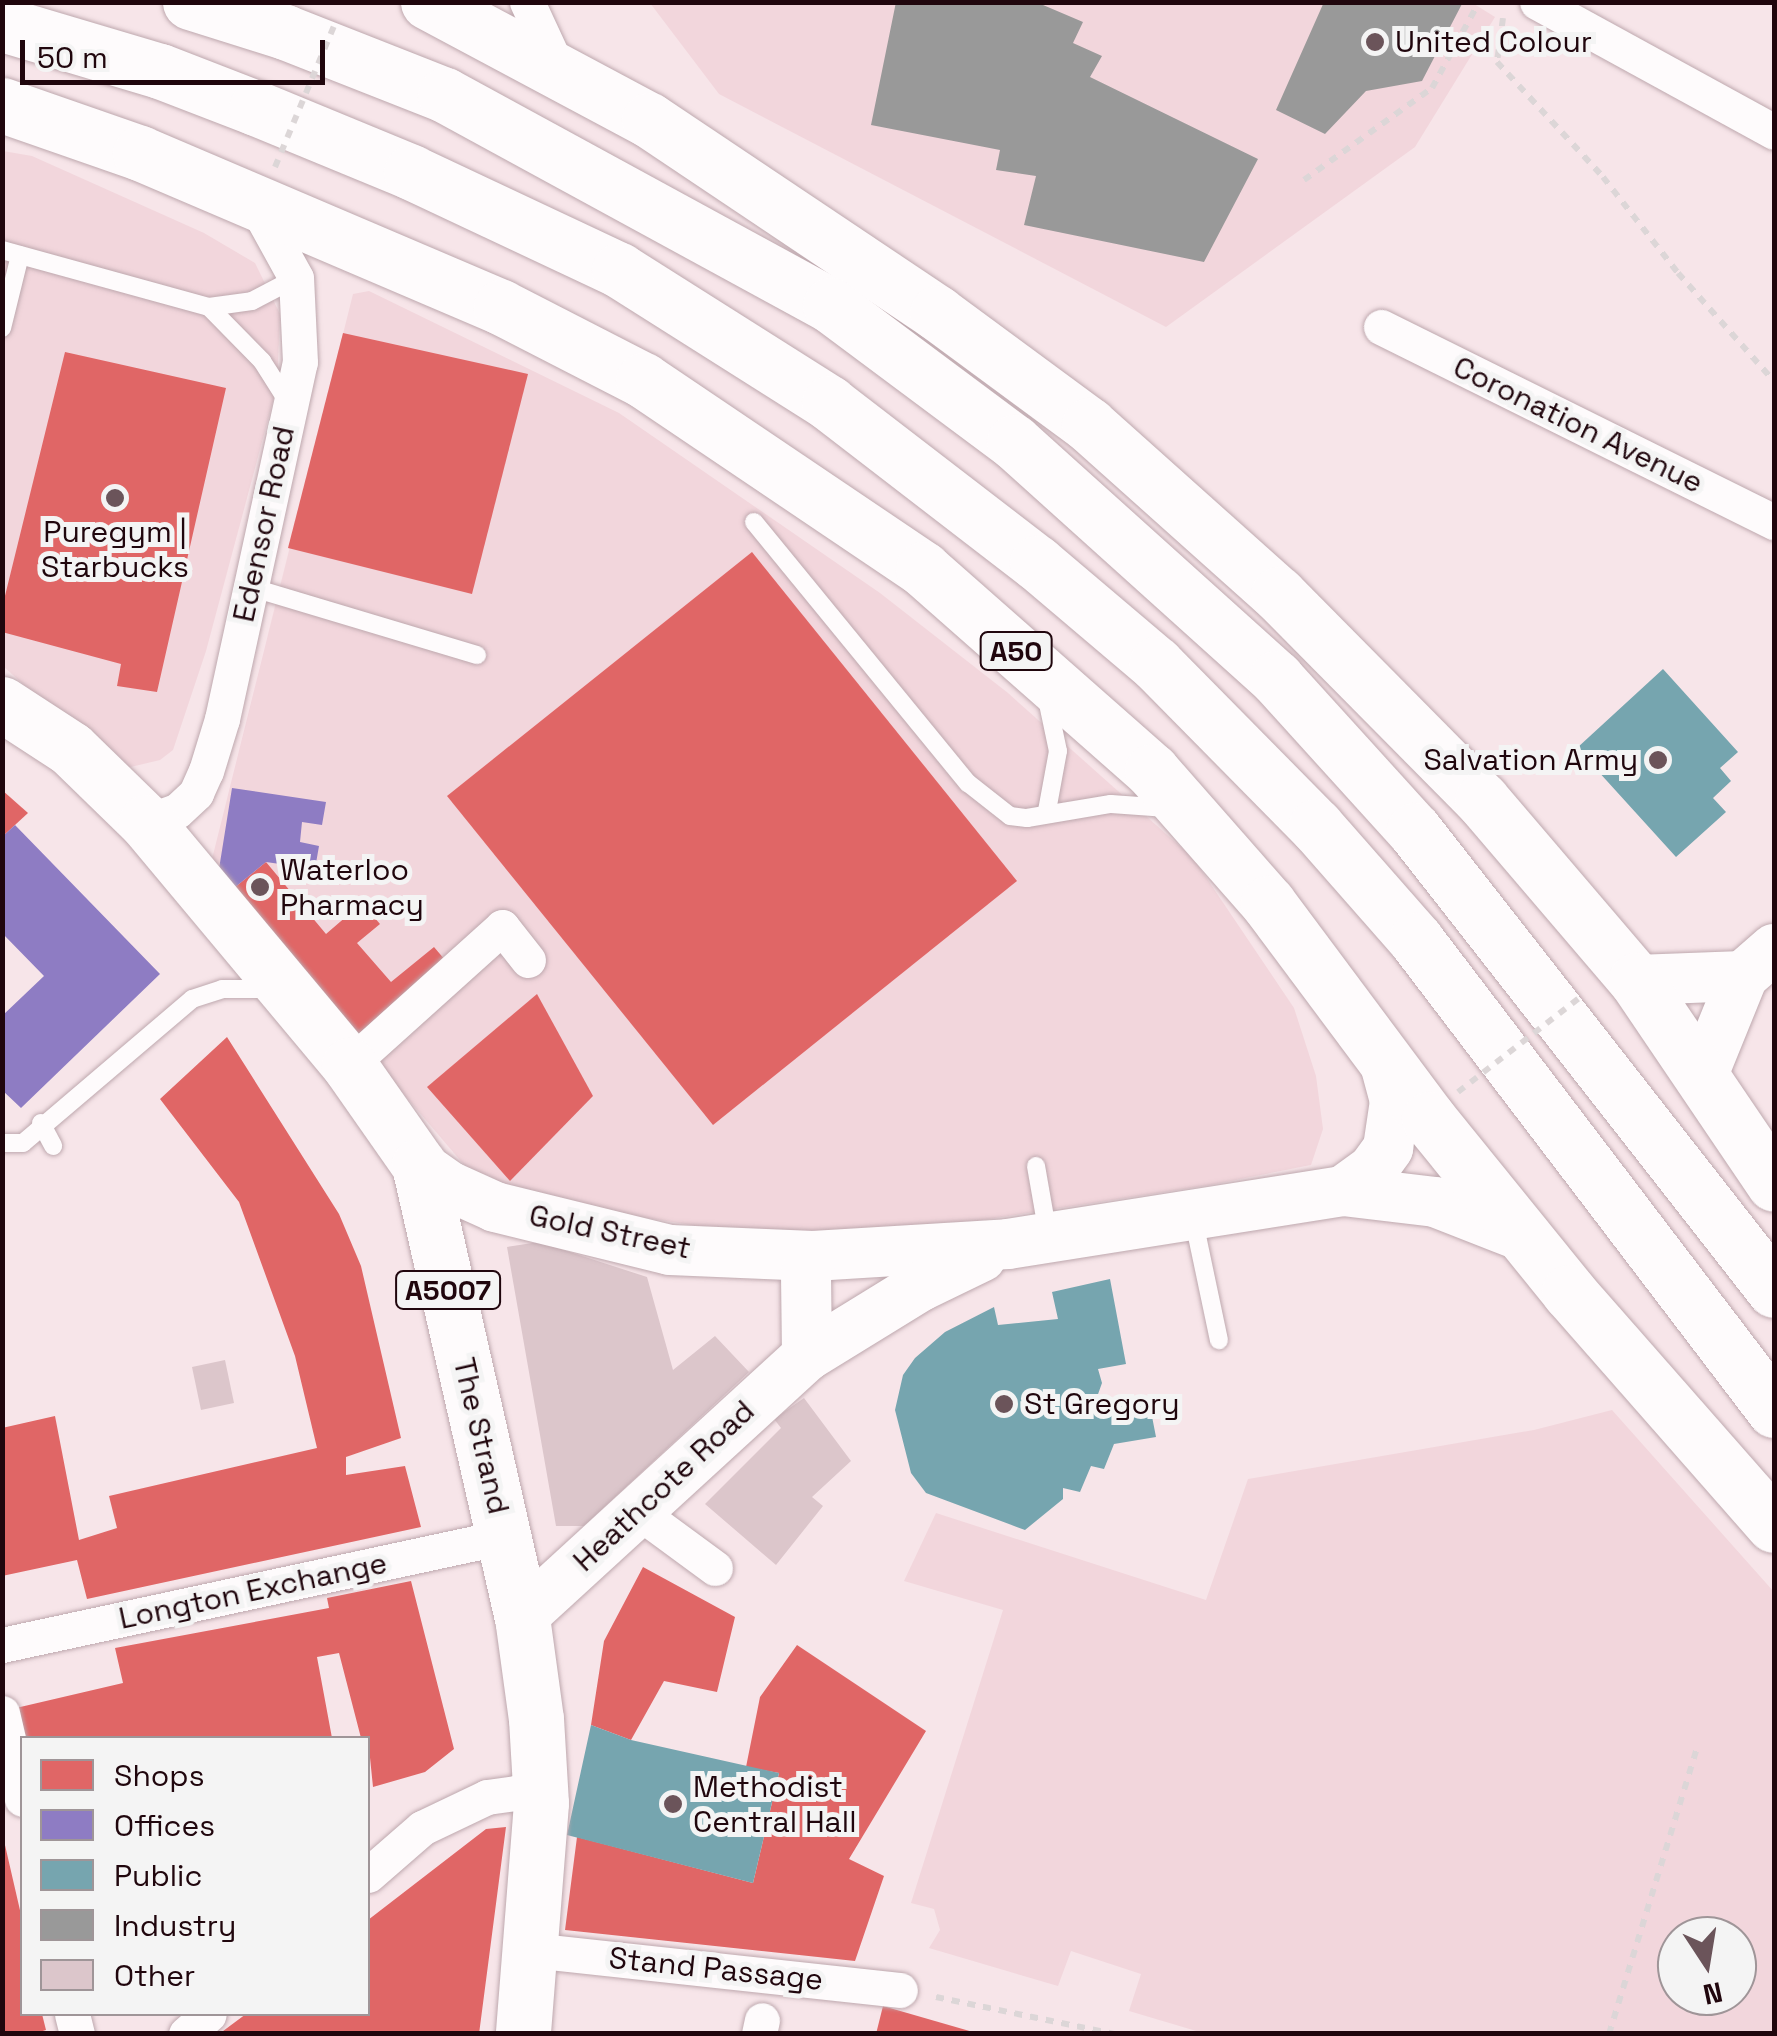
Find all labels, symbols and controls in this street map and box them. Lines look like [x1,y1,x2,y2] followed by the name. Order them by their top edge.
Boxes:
[25,20,330,82] scale bar
[1395,24,1592,60] place label: United Colour
[1364,31,1386,53] marker: United Colour
[37,38,108,77] text: 50 m
[1447,349,1709,501] street label: Coronation Avenue
[226,423,302,625] street label: Edensor Road
[104,487,126,509] marker: Puregym | Starbucks
[41,514,189,584] place label: Puregym | Starbucks
[978,628,1054,674] road number: A50
[1423,742,1638,778] place label: Salvation Army
[1647,749,1669,771] marker: Salvation Army
[280,852,424,922] place label: Waterloo Pharmacy
[249,876,271,898] marker: Waterloo Pharmacy
[526,1197,694,1267] street label: Gold Street
[393,1267,503,1313] road number: A5007
[446,1354,516,1518] street label: The Strand
[1024,1386,1180,1422] place label: St Gregory
[566,1393,762,1579] street label: Heathcote Road
[993,1393,1015,1415] marker: St Gregory
[116,1545,390,1637] street label: Longton Exchange
[20,1736,370,2016] legend
[114,1756,204,1795] text: Shops
[693,1769,857,1840] place label: Methodist Central Hall
[662,1793,684,1815] marker: Methodist Central Hall
[114,1806,215,1845] text: Offices
[114,1856,202,1895] text: Public
[114,1906,236,1945] text: Industry
[1657,1916,1757,2016] north arrow
[607,1940,825,1998] street label: Stand Passage
[114,1956,195,1995] text: Other
[1700,1974,1726,2013] text: N

